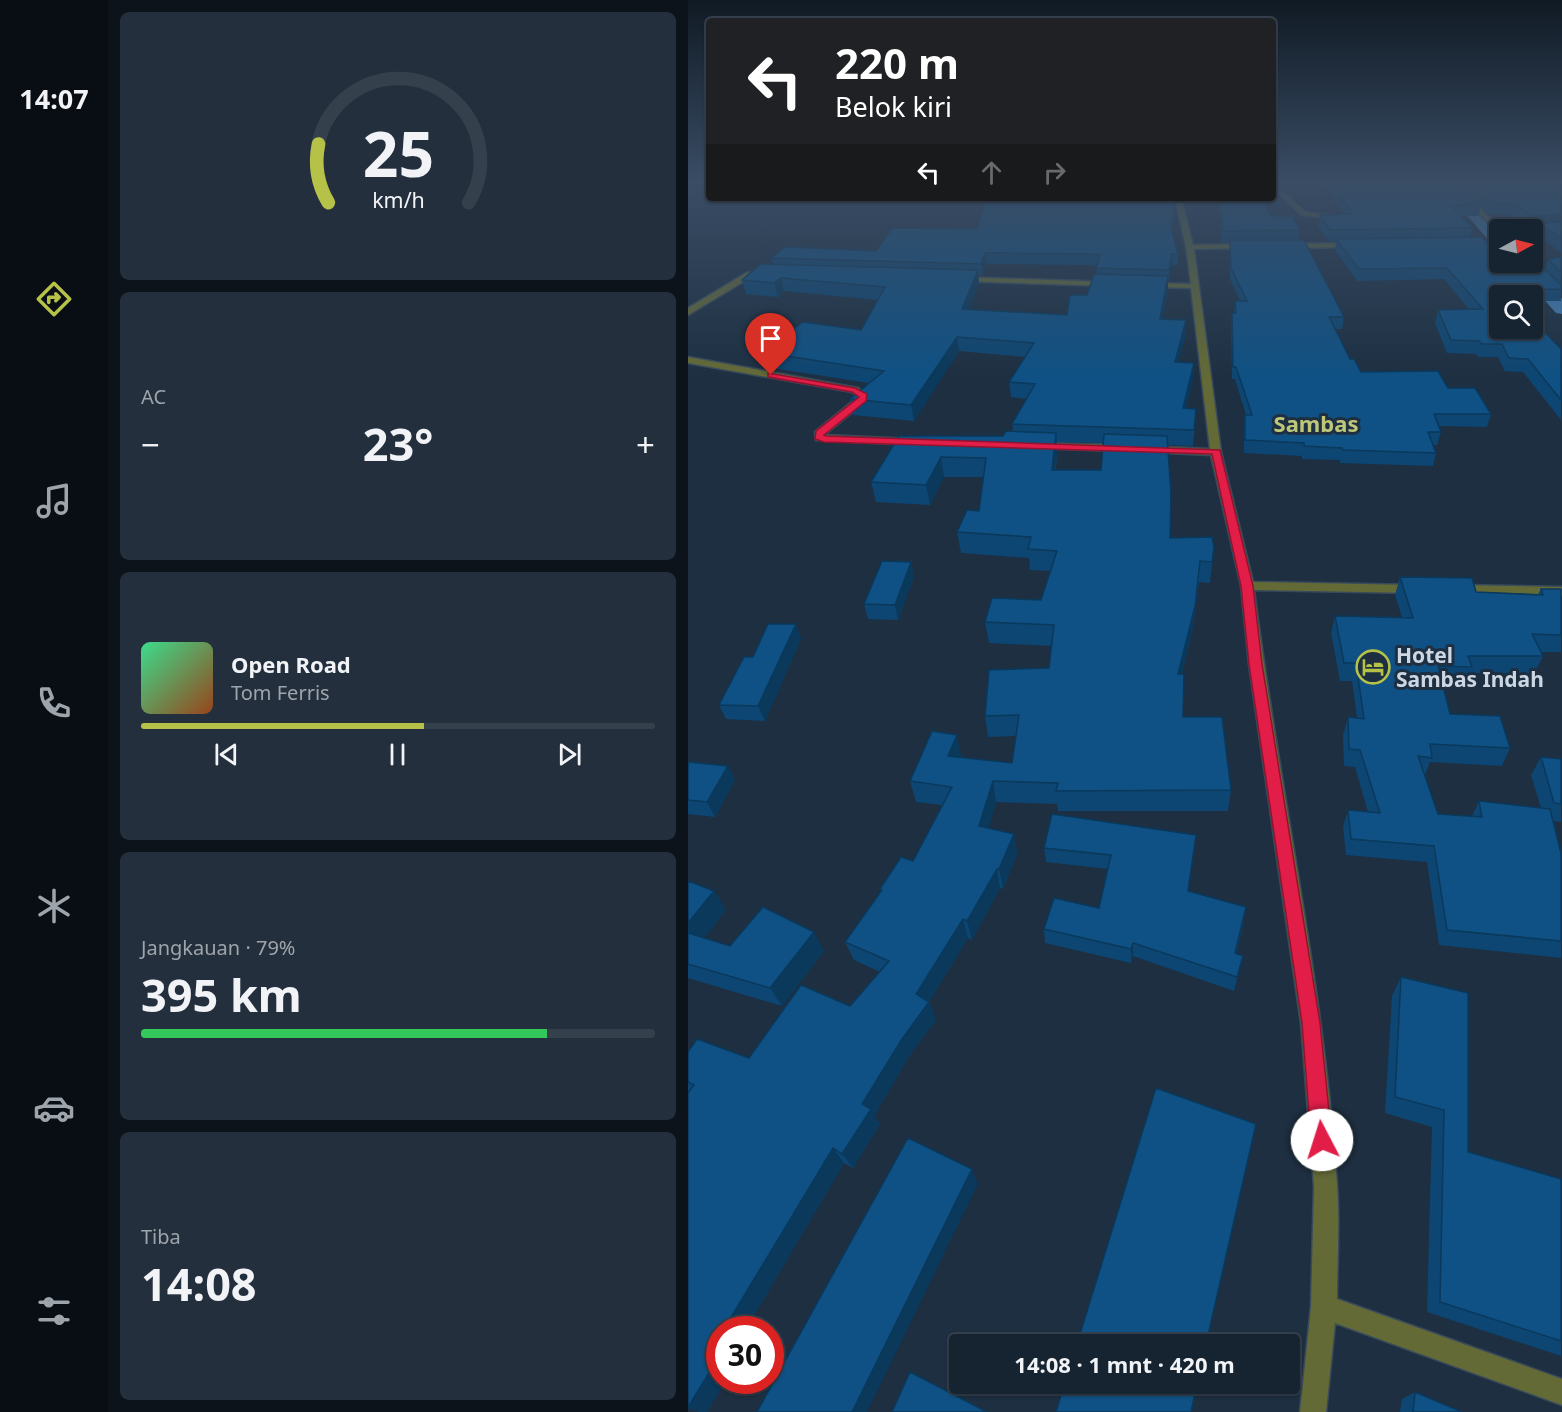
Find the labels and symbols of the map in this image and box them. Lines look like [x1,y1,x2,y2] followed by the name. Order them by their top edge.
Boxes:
[1489,219,1543,273] north arrow
[745,313,796,375] pin
[1274,408,1358,438] district label: Sambas
[1396,641,1544,693] place label: Hotel Sambas Indah
[1355,649,1391,685] hotel icon: Hotel Sambas Indah
[1290,1108,1354,1172] position arrow
[706,1316,784,1394] speed limit sign: 30

